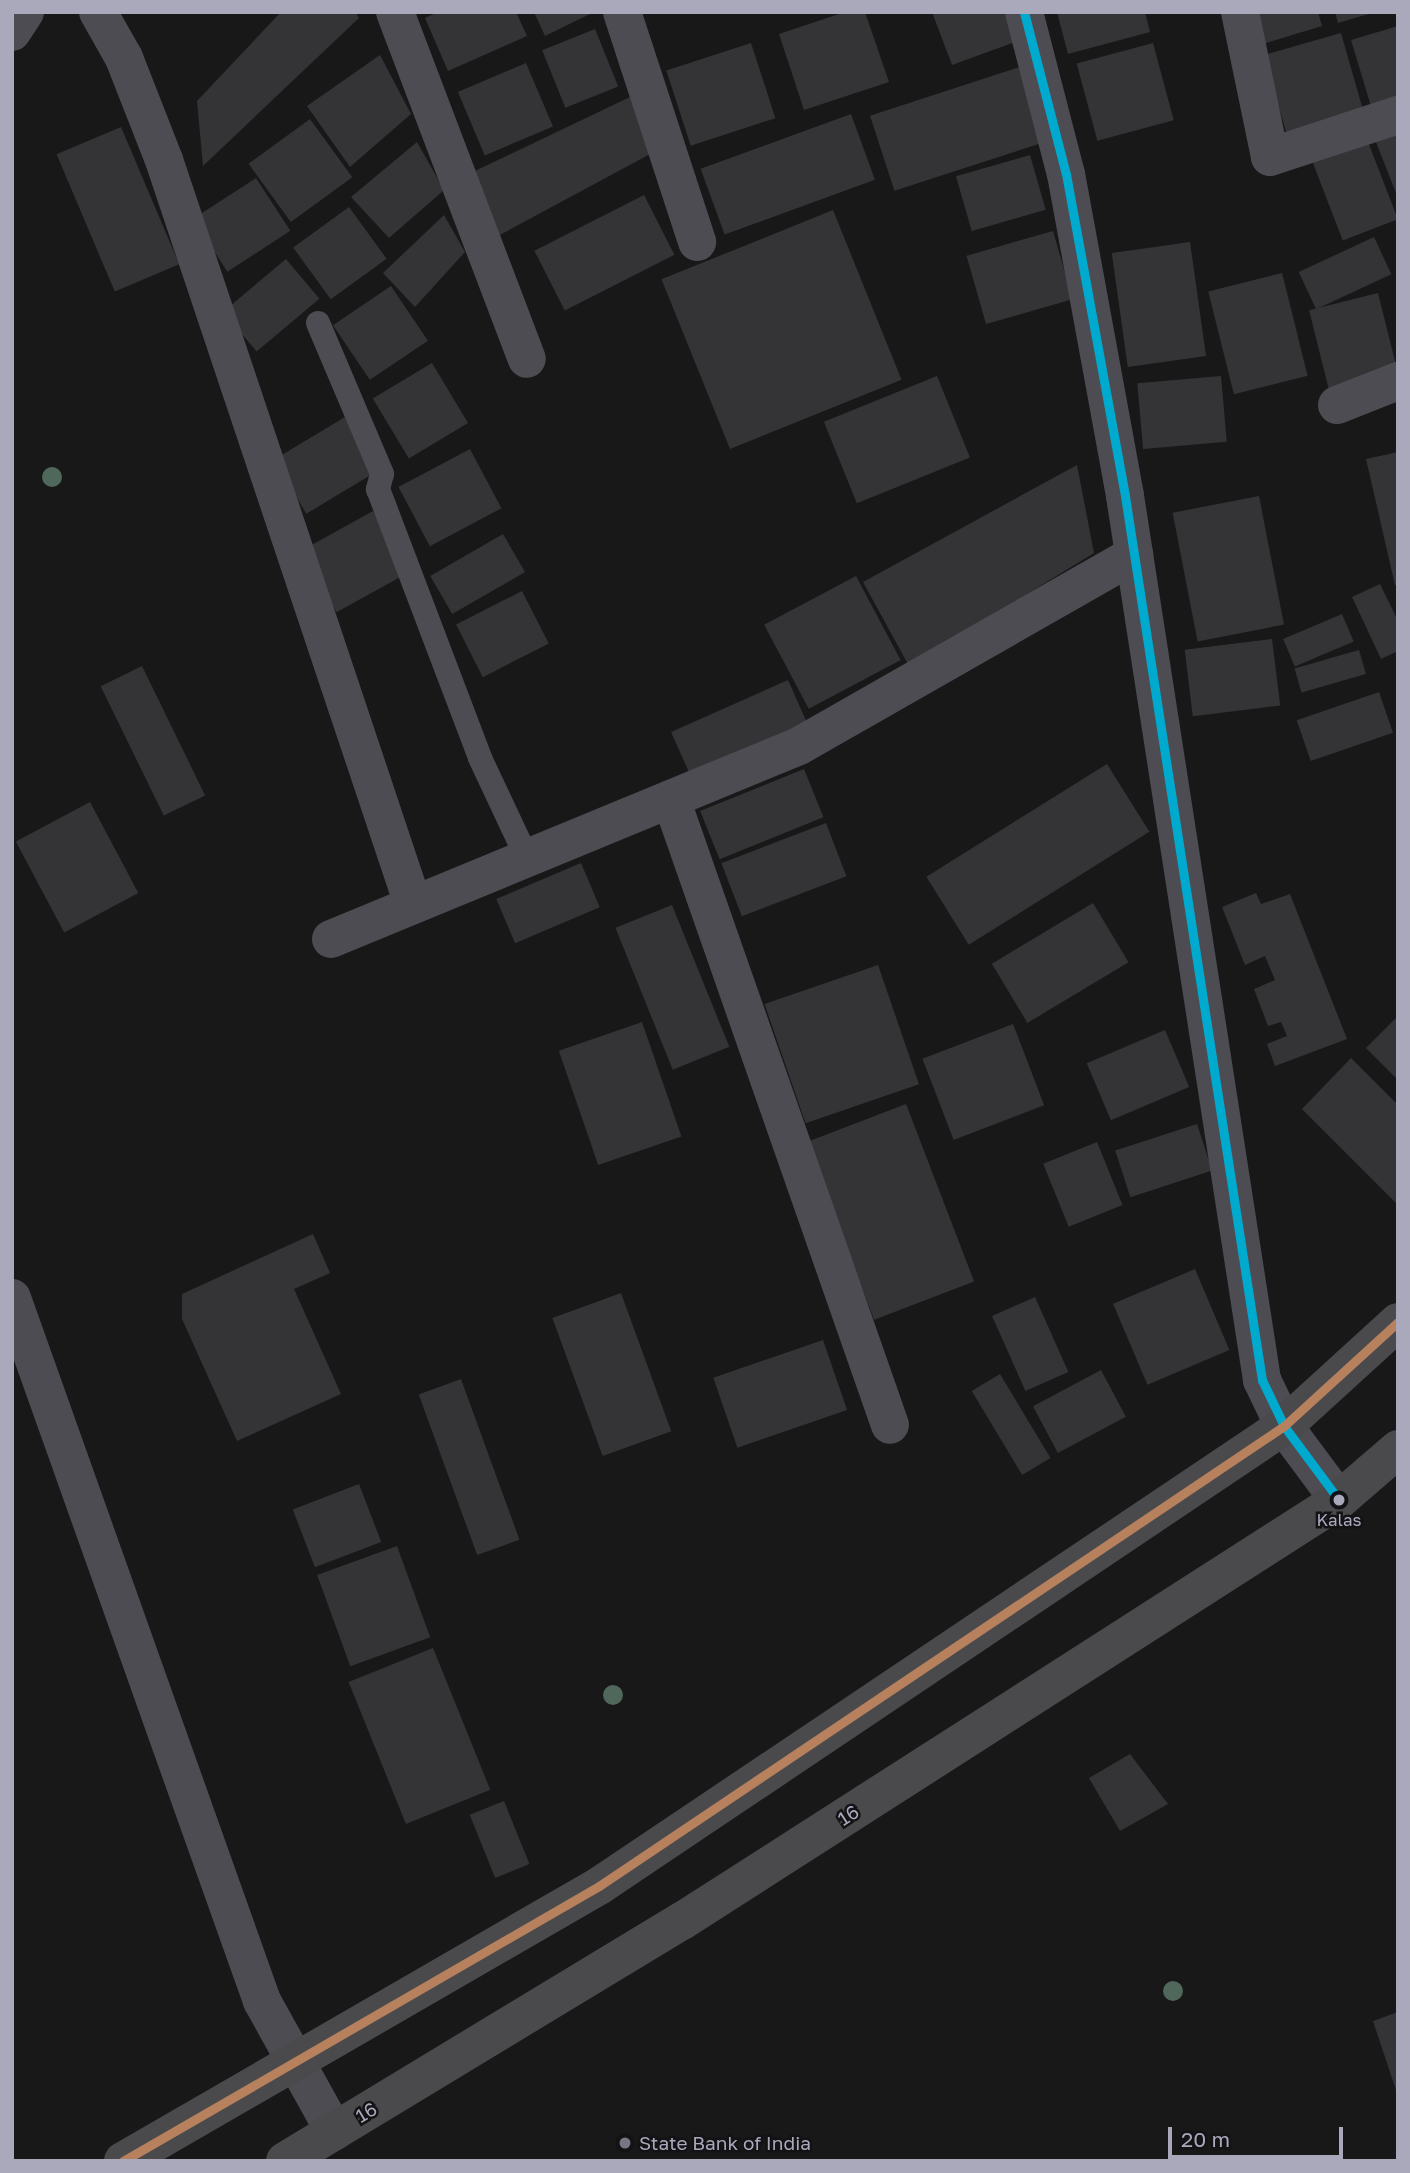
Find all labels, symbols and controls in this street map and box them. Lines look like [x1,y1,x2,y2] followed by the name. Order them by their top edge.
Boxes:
[1332,1493,1346,1507] marker: Kalas
[1316,1510,1362,1530] place label: Kalas
[833,1800,863,1830] street label: 16
[351,2097,381,2127] street label: 16
[1172,2114,1347,2158] scale bar
[1181,2126,1230,2152] text: 20 m
[639,2132,811,2154] place label: State Bank of India
[617,2135,633,2151] marker: State Bank of India

